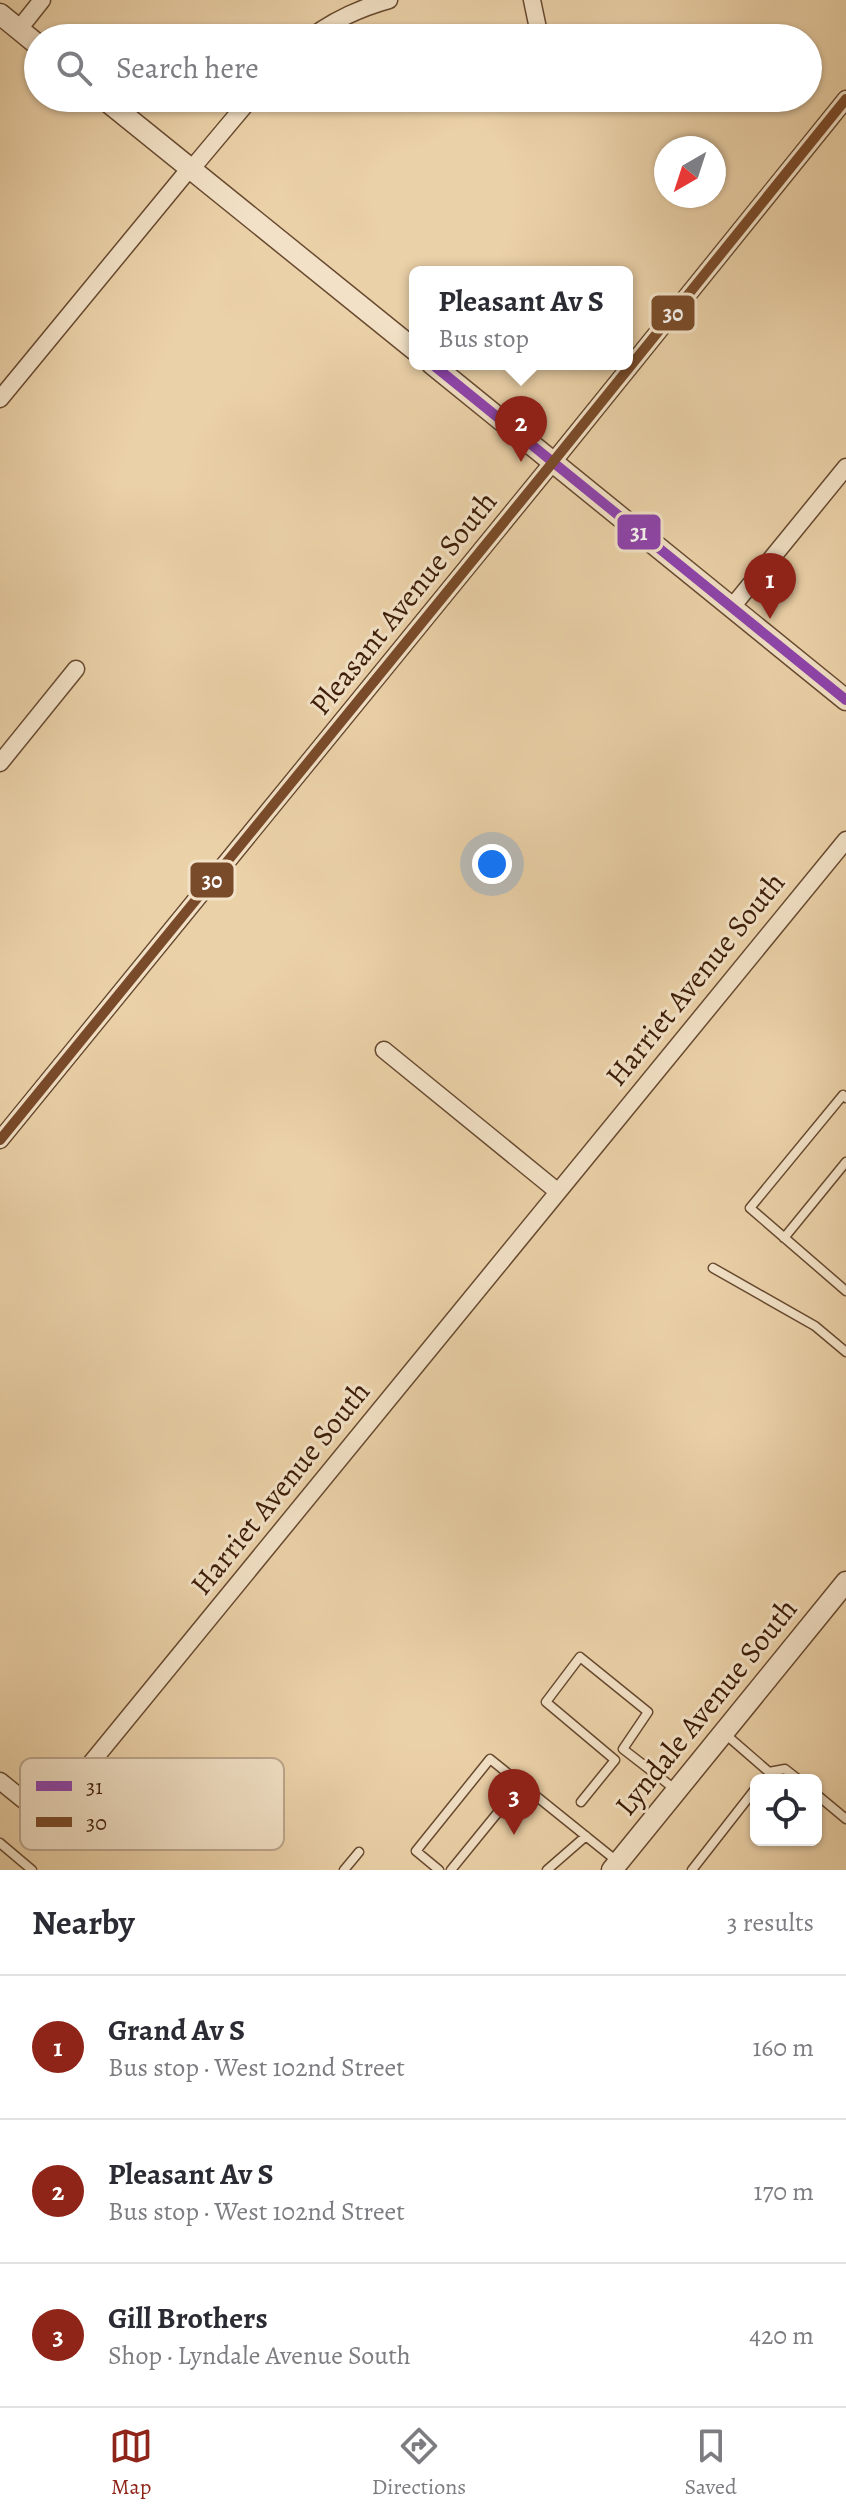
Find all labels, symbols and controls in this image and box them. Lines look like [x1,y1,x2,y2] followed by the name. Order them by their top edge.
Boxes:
[24,24,822,112] search box
[52,46,96,90] icon: search
[116,48,259,88] text: Search here
[654,136,726,208] north arrow
[409,266,633,370] popup
[438,281,604,321] text: Pleasant Av S
[650,294,696,332] line badge: 30
[663,299,683,329] text: 30
[438,321,529,356] text: Bus stop
[495,396,547,462] pin: 2
[300,483,506,723] street label: Pleasant Avenue South
[616,513,662,551] line badge: 31
[630,518,648,548] text: 31
[744,553,796,619] pin: 1
[472,844,512,884] your location
[189,861,235,899] line badge: 30
[596,864,794,1094] street label: Harriet Avenue South
[202,866,222,896] text: 30
[181,1373,379,1603] street label: Harriet Avenue South
[606,1590,806,1824] street label: Lyndale Avenue South
[20,1758,284,1850] legend
[488,1769,540,1835] pin: 3
[86,1772,103,1802] text: 31
[750,1774,822,1846] map controls
[750,1774,822,1846] button: locate
[86,1808,107,1838] text: 30
[32,1899,135,1946] text: Nearby
[727,1905,814,1940] text: 3 results
[108,2010,245,2050] text: Grand Av S
[53,2030,63,2065] text: 1
[752,2030,814,2065] text: 160 m
[108,2050,405,2085] text: Bus stop · West 102nd Street
[108,2154,274,2194] text: Pleasant Av S
[52,2174,64,2209] text: 2
[754,2174,814,2209] text: 170 m
[108,2194,405,2229] text: Bus stop · West 102nd Street
[108,2298,268,2338] text: Gill Brothers
[52,2318,64,2353] text: 3
[749,2318,814,2353] text: 420 m
[108,2338,411,2373] text: Shop · Lyndale Avenue South
[109,2424,153,2502] tab: Map
[372,2424,466,2502] tab: Directions
[685,2424,737,2502] tab: Saved

